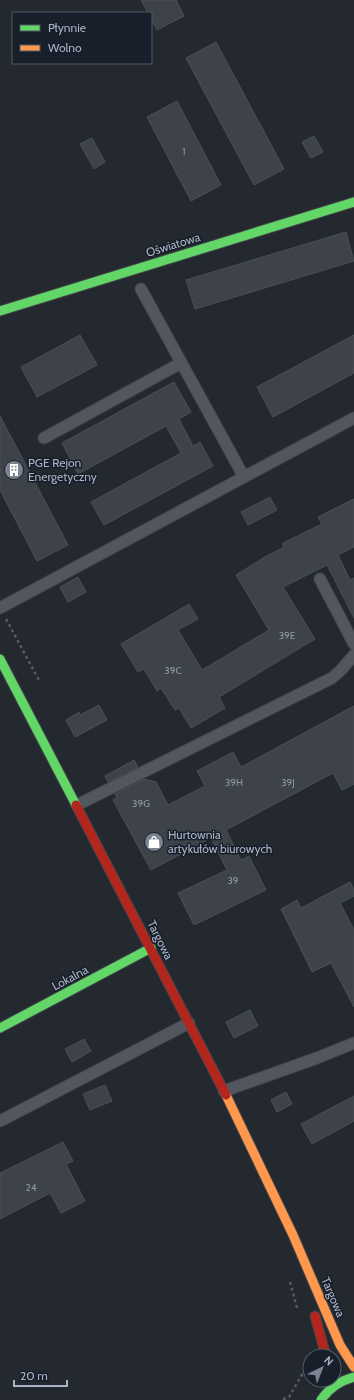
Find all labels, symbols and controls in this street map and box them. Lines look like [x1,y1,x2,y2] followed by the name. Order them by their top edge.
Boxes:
[12,12,152,64] legend
[48,20,86,35] text: Płynnie
[48,40,82,55] text: Wolno
[182,145,186,158] house number: 1
[144,229,202,260] street label: Oświatowa
[28,455,97,484] place label: PGE Rejon Energetyczny
[3,459,25,481] building icon: PGE Rejon Energetyczny
[279,629,296,642] house number: 39E
[164,664,182,677] house number: 39C
[225,776,243,789] house number: 39H
[281,776,295,789] house number: 39J
[132,797,150,810] house number: 39G
[168,827,272,856] place label: Hurtownia artykułów biurowych
[143,831,165,853] shop icon: Hurtownia artykułów biurowych
[227,874,239,887] house number: 39
[144,918,177,962] street label: Targowa
[49,962,91,993] street label: Lokalna
[25,1181,37,1194] house number: 24
[318,1275,349,1319] street label: Targowa
[302,1348,342,1388] north arrow
[321,1353,336,1368] text: N
[14,1362,67,1388] scale bar
[20,1368,48,1383] text: 20 m

